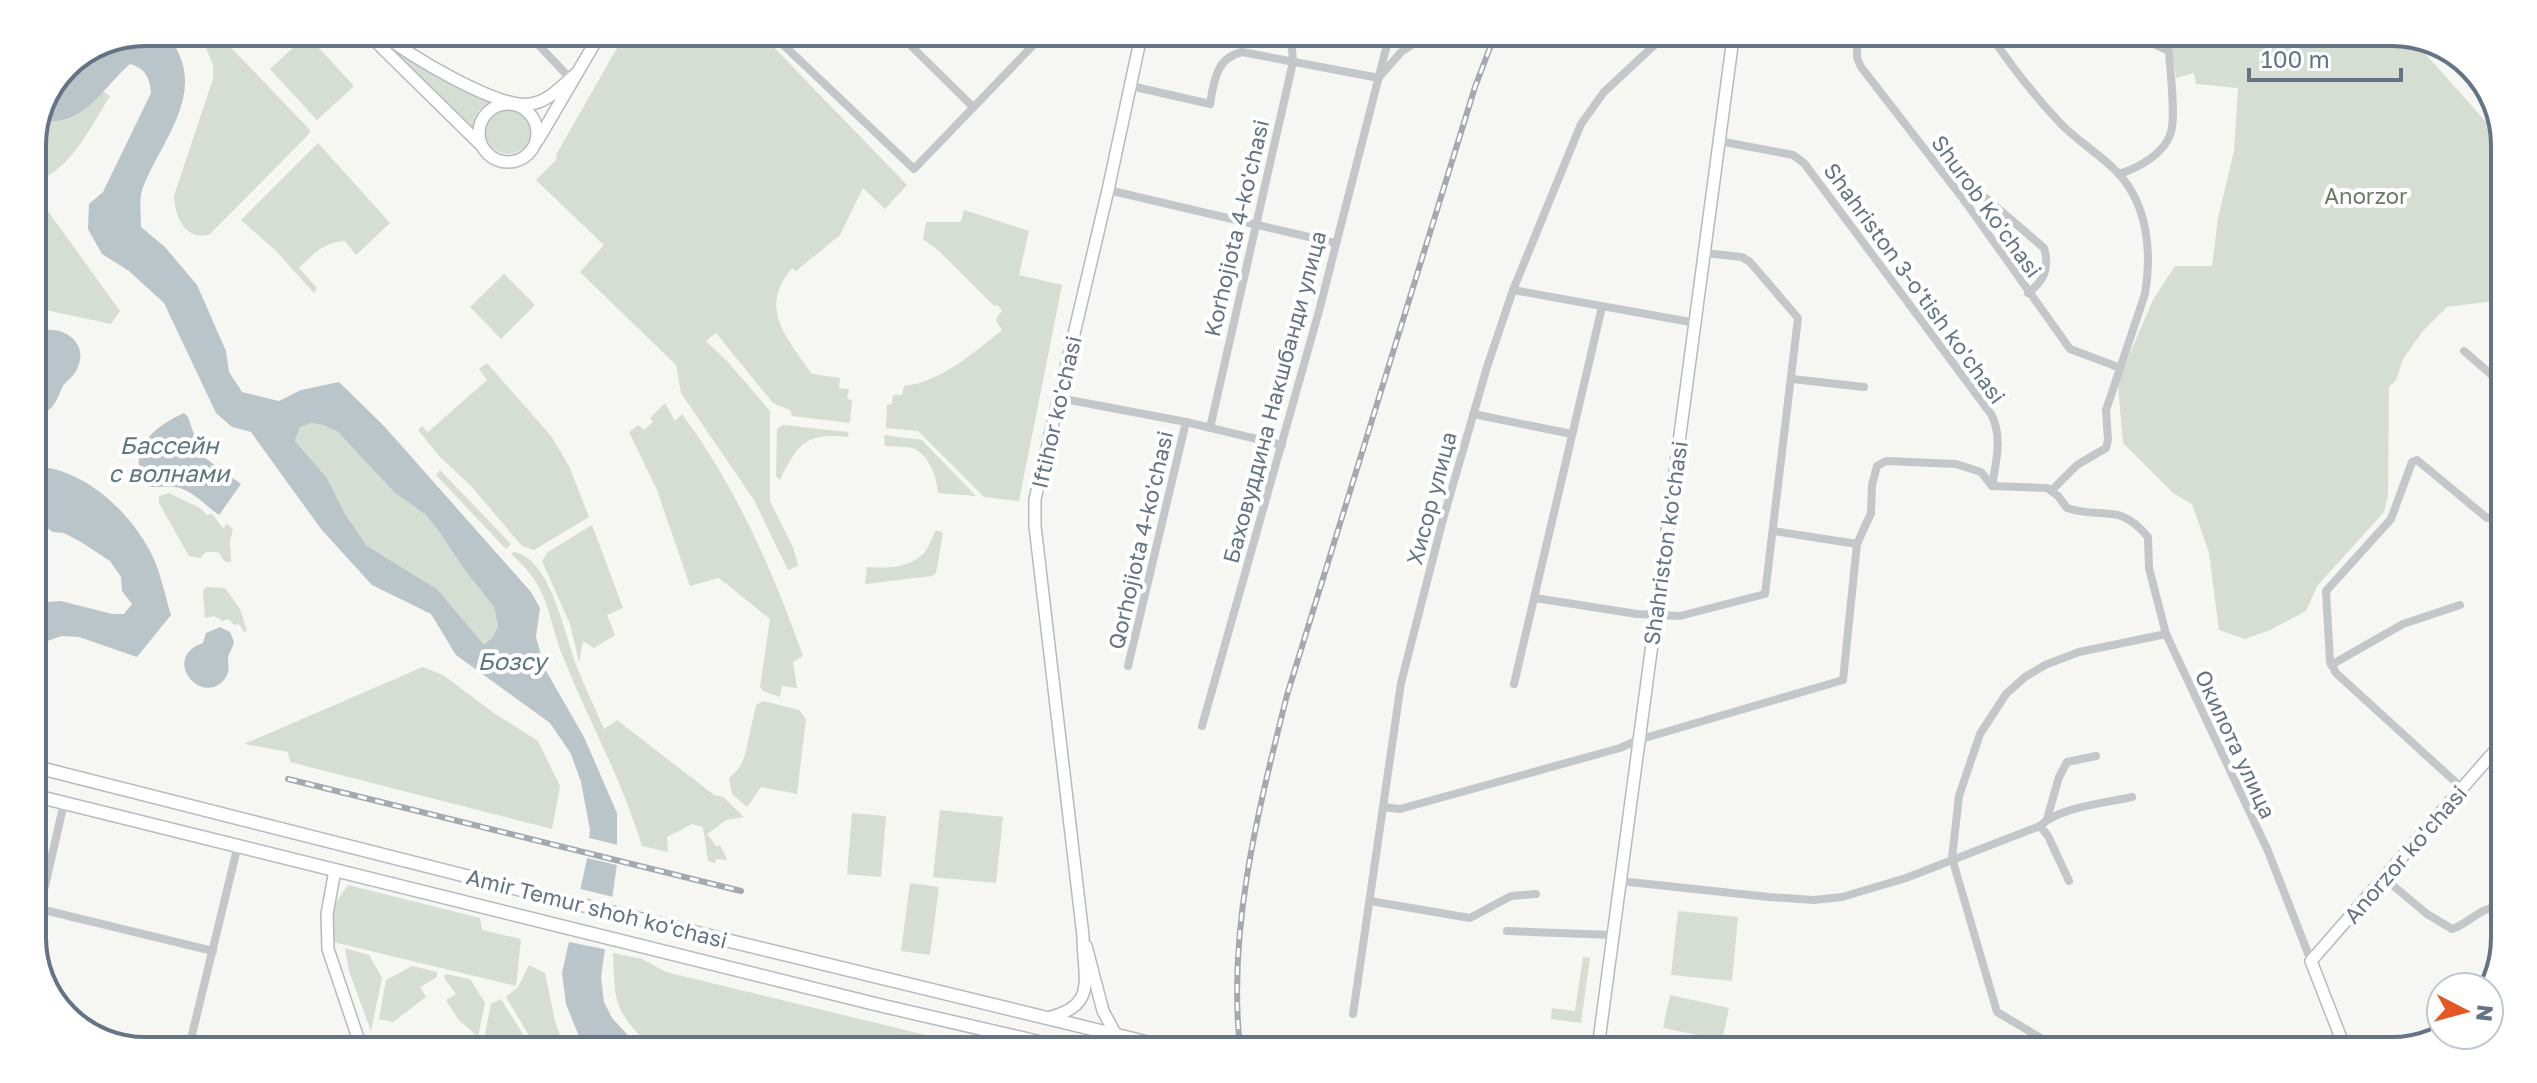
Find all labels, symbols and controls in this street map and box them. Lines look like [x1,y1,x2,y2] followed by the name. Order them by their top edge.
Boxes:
[2249,32,2401,82] scale bar
[2261,44,2330,73] text: 100 m
[1198,117,1274,339] street label: Korhojiota 4-ko'chasi
[1926,130,2048,282] street label: Shurob Ko'chasi
[1819,157,2011,409] street label: Shahriston 3-o'tish ko'chasi
[2324,182,2408,209] park label: Anorzor
[1217,228,1331,566] street label: Баховуддина Накшбанди улица
[1025,333,1087,491] street label: Iftihor ko'chasi
[1102,428,1178,652] street label: Qorhojiota 4-ko'chasi
[1400,429,1462,567] street label: Хисор улица
[109,430,231,487] water label: Бассейн с волнами
[1637,439,1693,647] street label: Shahriston ko'chasi
[478,646,550,676] water label: Бозсу
[2190,665,2282,823] street label: Окилота улица
[2338,780,2472,928] street label: Anorzor ko'chasi
[464,862,730,954] street label: Amir Temur shoh ko'chasi
[2425,971,2505,1051] north arrow
[2471,1003,2500,1023] text: N

